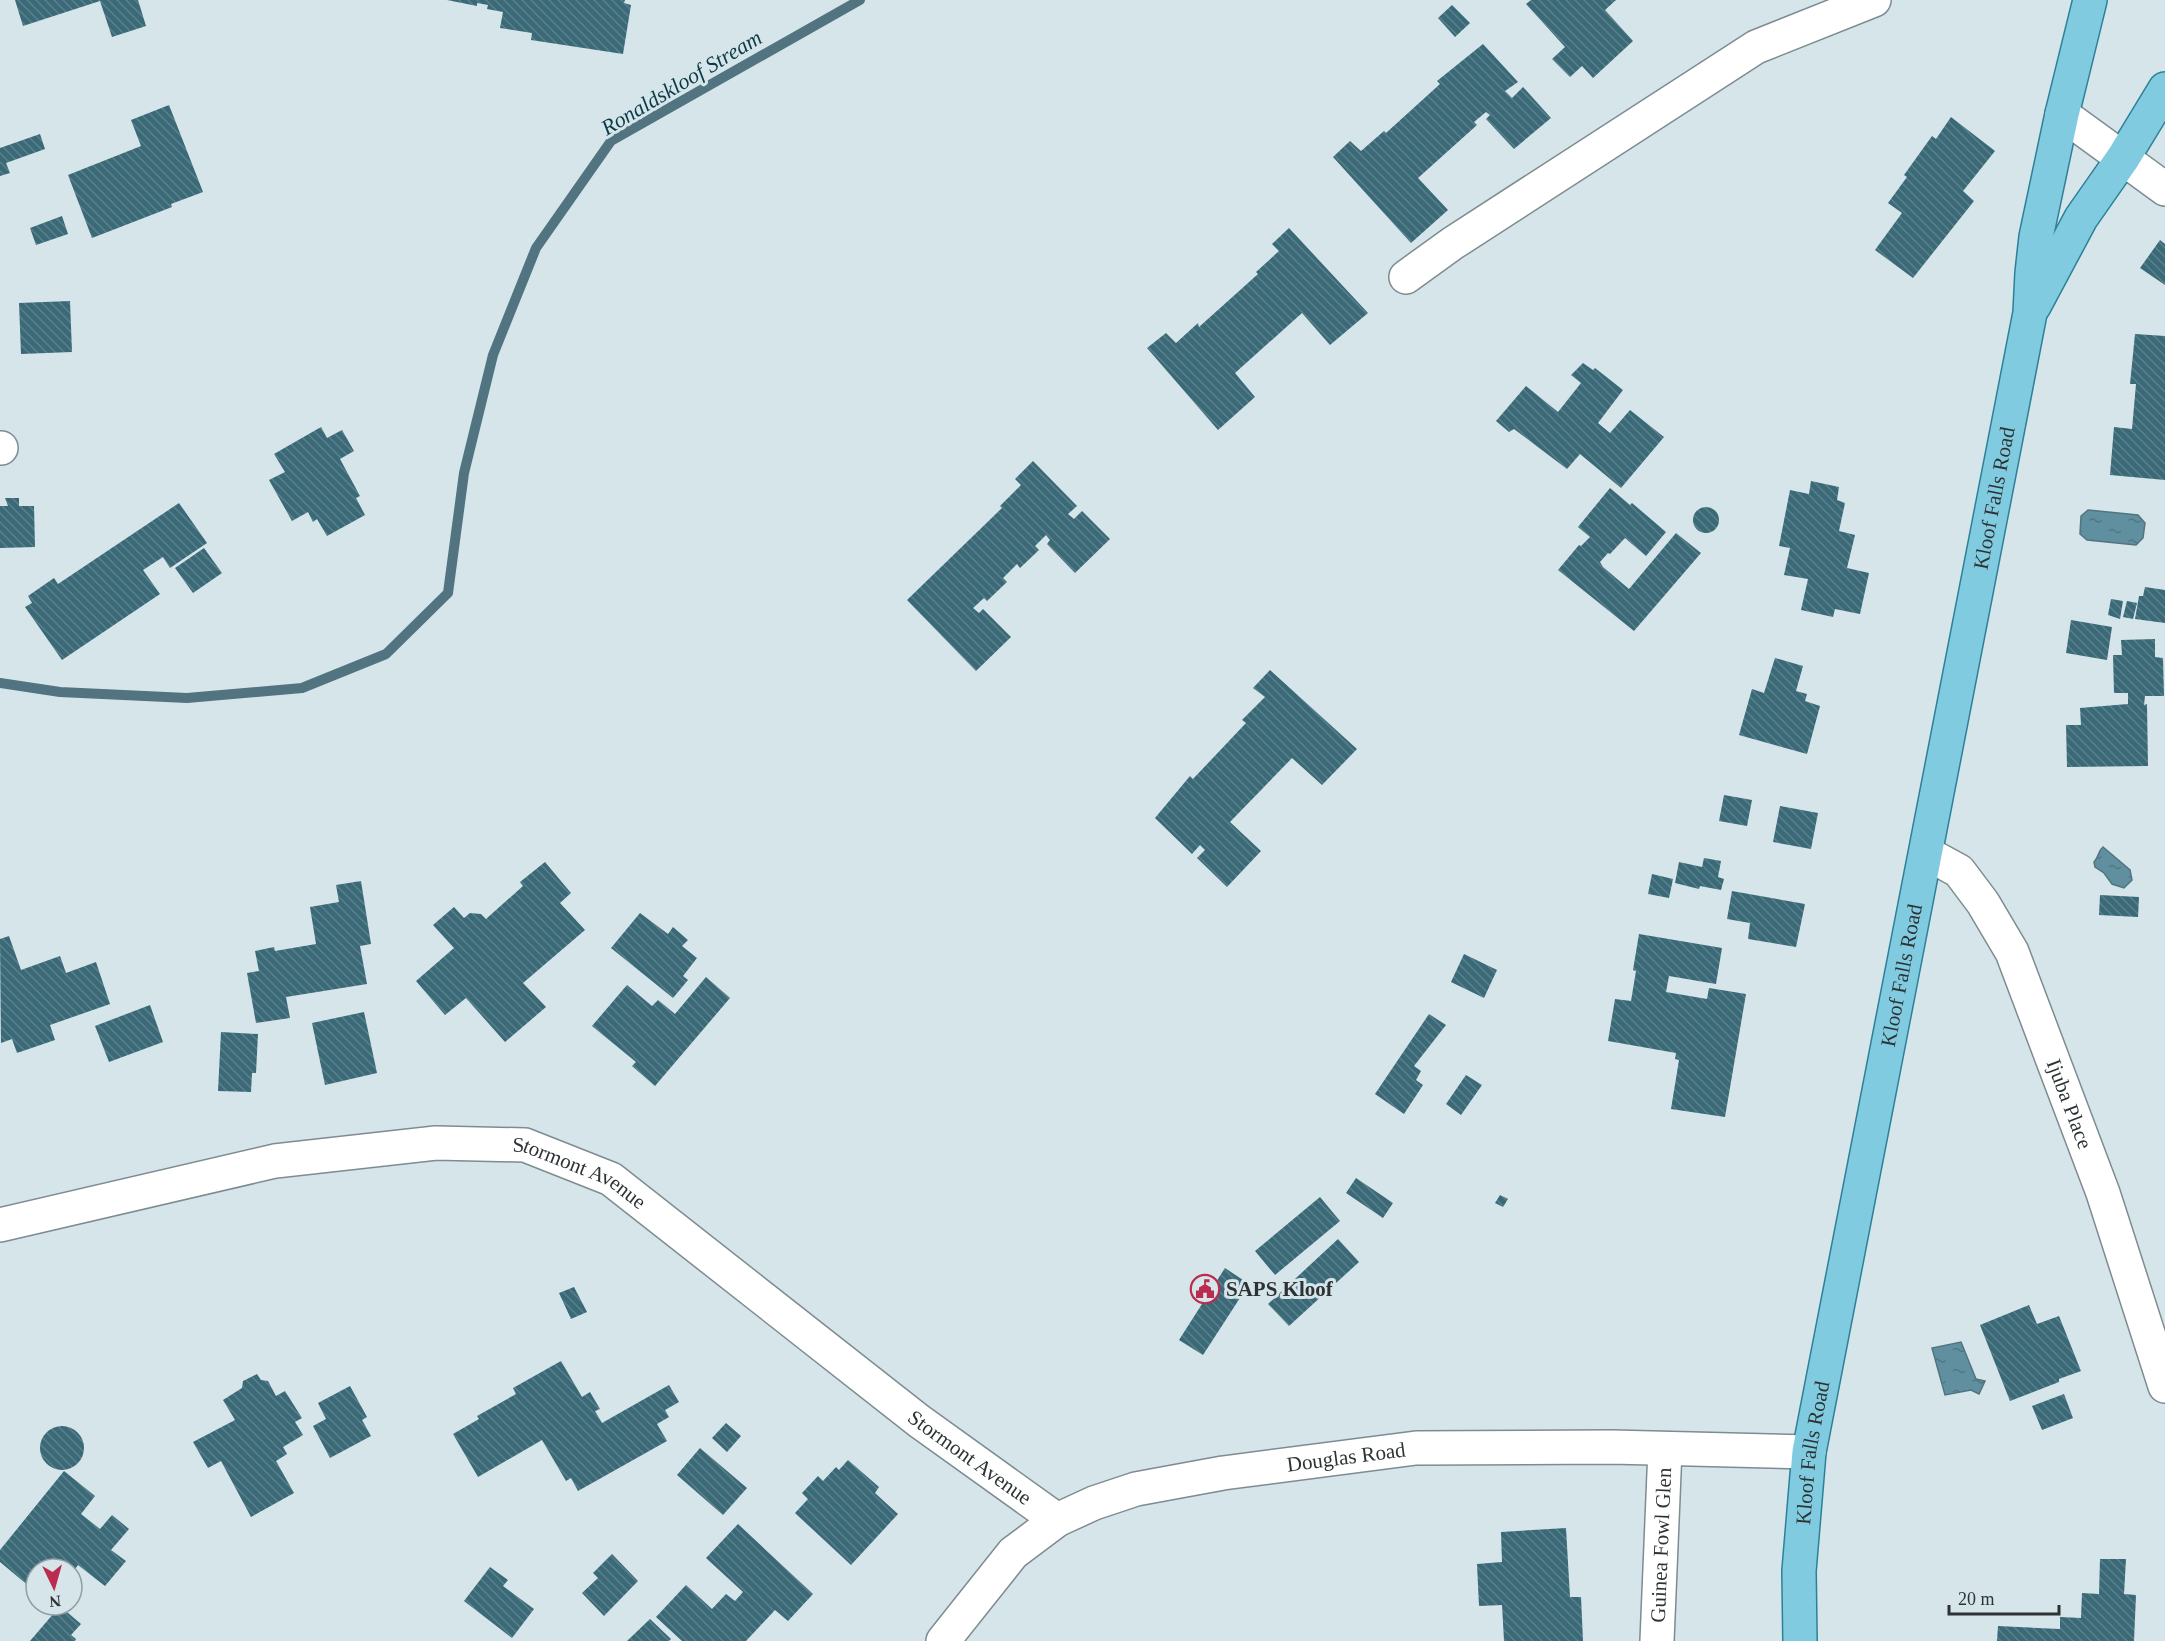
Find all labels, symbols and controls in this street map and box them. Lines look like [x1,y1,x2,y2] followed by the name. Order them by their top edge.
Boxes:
[595,25,766,141] water label: Ronaldskloof Stream
[1968,424,2020,572] street label: Kloof Falls Road
[1876,901,1927,1049] street label: Kloof Falls Road
[2042,1056,2097,1152] street label: Ijuba Place
[512,1133,651,1214] street label: Stormont Avenue
[1189,1273,1221,1305] public building icon: SAPS Kloof
[1226,1277,1334,1301] place label: SAPS Kloof
[1791,1379,1835,1526] street label: Kloof Falls Road
[903,1405,1036,1510] street label: Stormont Avenue
[1285,1437,1407,1477] street label: Douglas Road
[1646,1467,1676,1623] street label: Guinea Fowl Glen
[24,1557,84,1617] north arrow
[1949,1578,2058,1616] scale bar
[1958,1589,1995,1609] text: 20 m
[48,1592,62,1610] text: N

